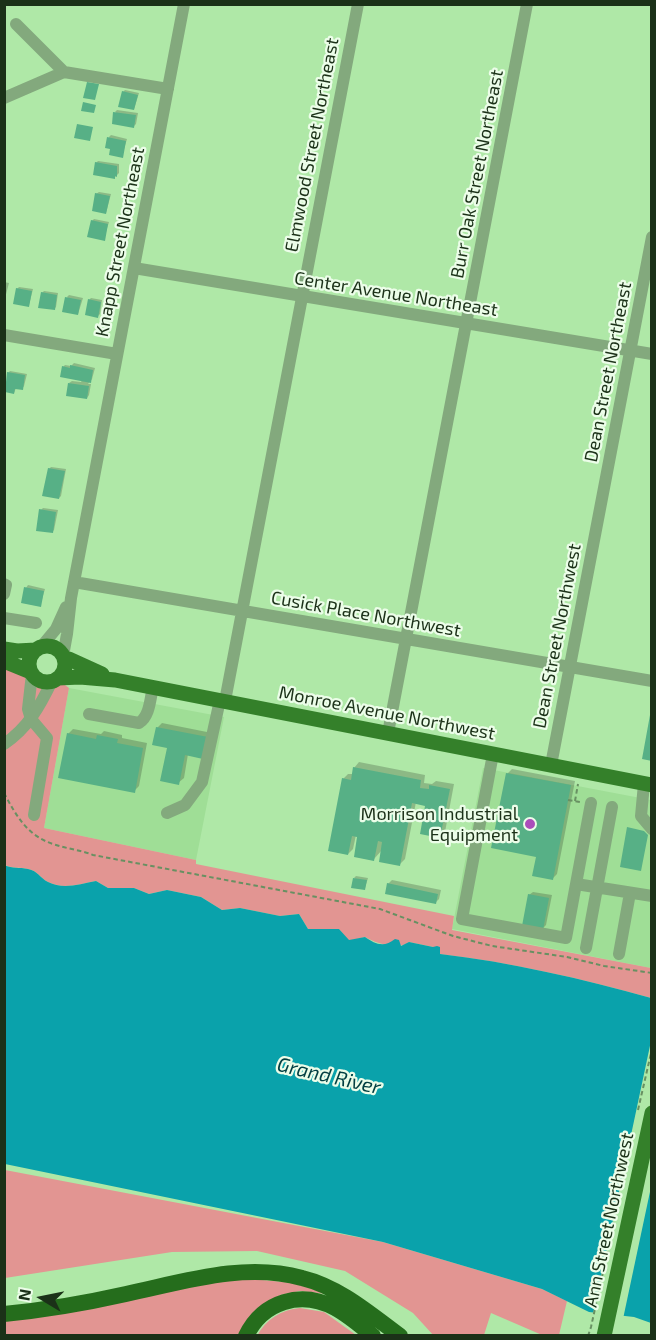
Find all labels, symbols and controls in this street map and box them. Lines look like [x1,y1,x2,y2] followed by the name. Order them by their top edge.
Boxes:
[281,36,343,254] street label: Elmwood Street Northeast
[446,68,508,280] street label: Burr Oak Street Northeast
[91,145,149,339] street label: Knapp Street Northeast
[293,267,499,321] street label: Center Avenue Northeast
[580,280,636,464] street label: Dean Street Northeast
[528,542,586,730] street label: Dean Street Northwest
[269,587,463,641] street label: Cusick Place Northwest
[277,681,497,745] street label: Monroe Avenue Northwest
[361,803,518,846] place label: Morrison Industrial Equipment
[523,817,537,831] marker: Morrison Industrial Equipment
[275,1052,383,1100] water label: Grand River
[580,1131,638,1309] street label: Ann Street Northwest
[12,1268,72,1328] north arrow
[13,1287,34,1302] text: N

